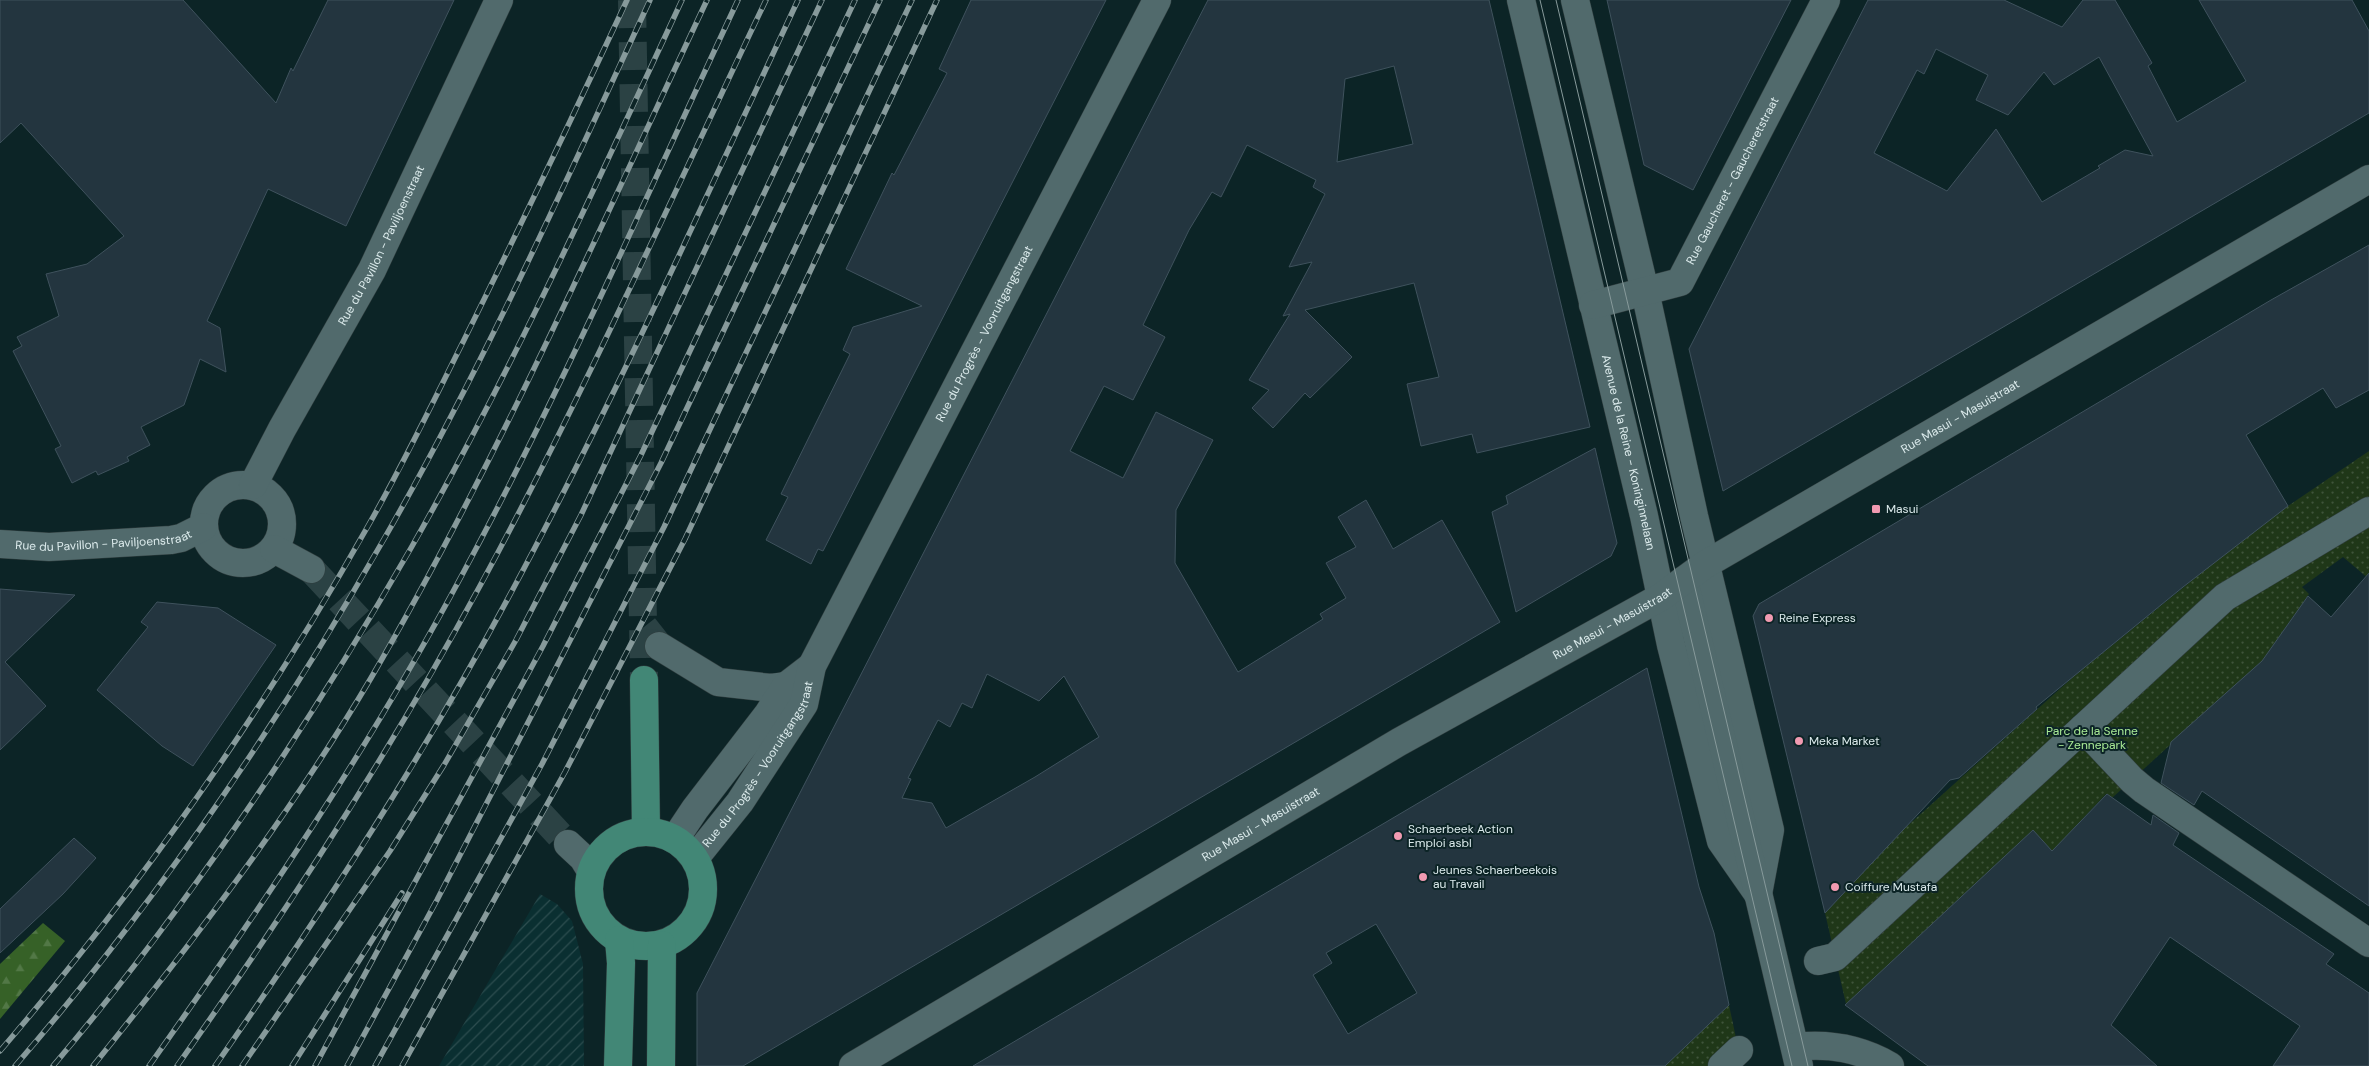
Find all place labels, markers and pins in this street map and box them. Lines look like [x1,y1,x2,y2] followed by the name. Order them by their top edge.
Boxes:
[1886,501,1919,517] place label: Masui
[1870,503,1882,515] marker: Masui
[1779,610,1856,626] place label: Reine Express
[1763,612,1775,624] marker: Reine Express
[1809,733,1880,749] place label: Meka Market
[1793,735,1805,747] marker: Meka Market
[1408,821,1513,851] place label: Schaerbeek Action Emploi asbl
[1392,830,1404,842] marker: Schaerbeek Action Emploi asbl
[1433,862,1557,892] place label: Jeunes Schaerbeekois au Travail
[1417,871,1429,883] marker: Jeunes Schaerbeekois au Travail
[1845,879,1937,895] place label: Coiffure Mustafa
[1829,881,1841,893] marker: Coiffure Mustafa

